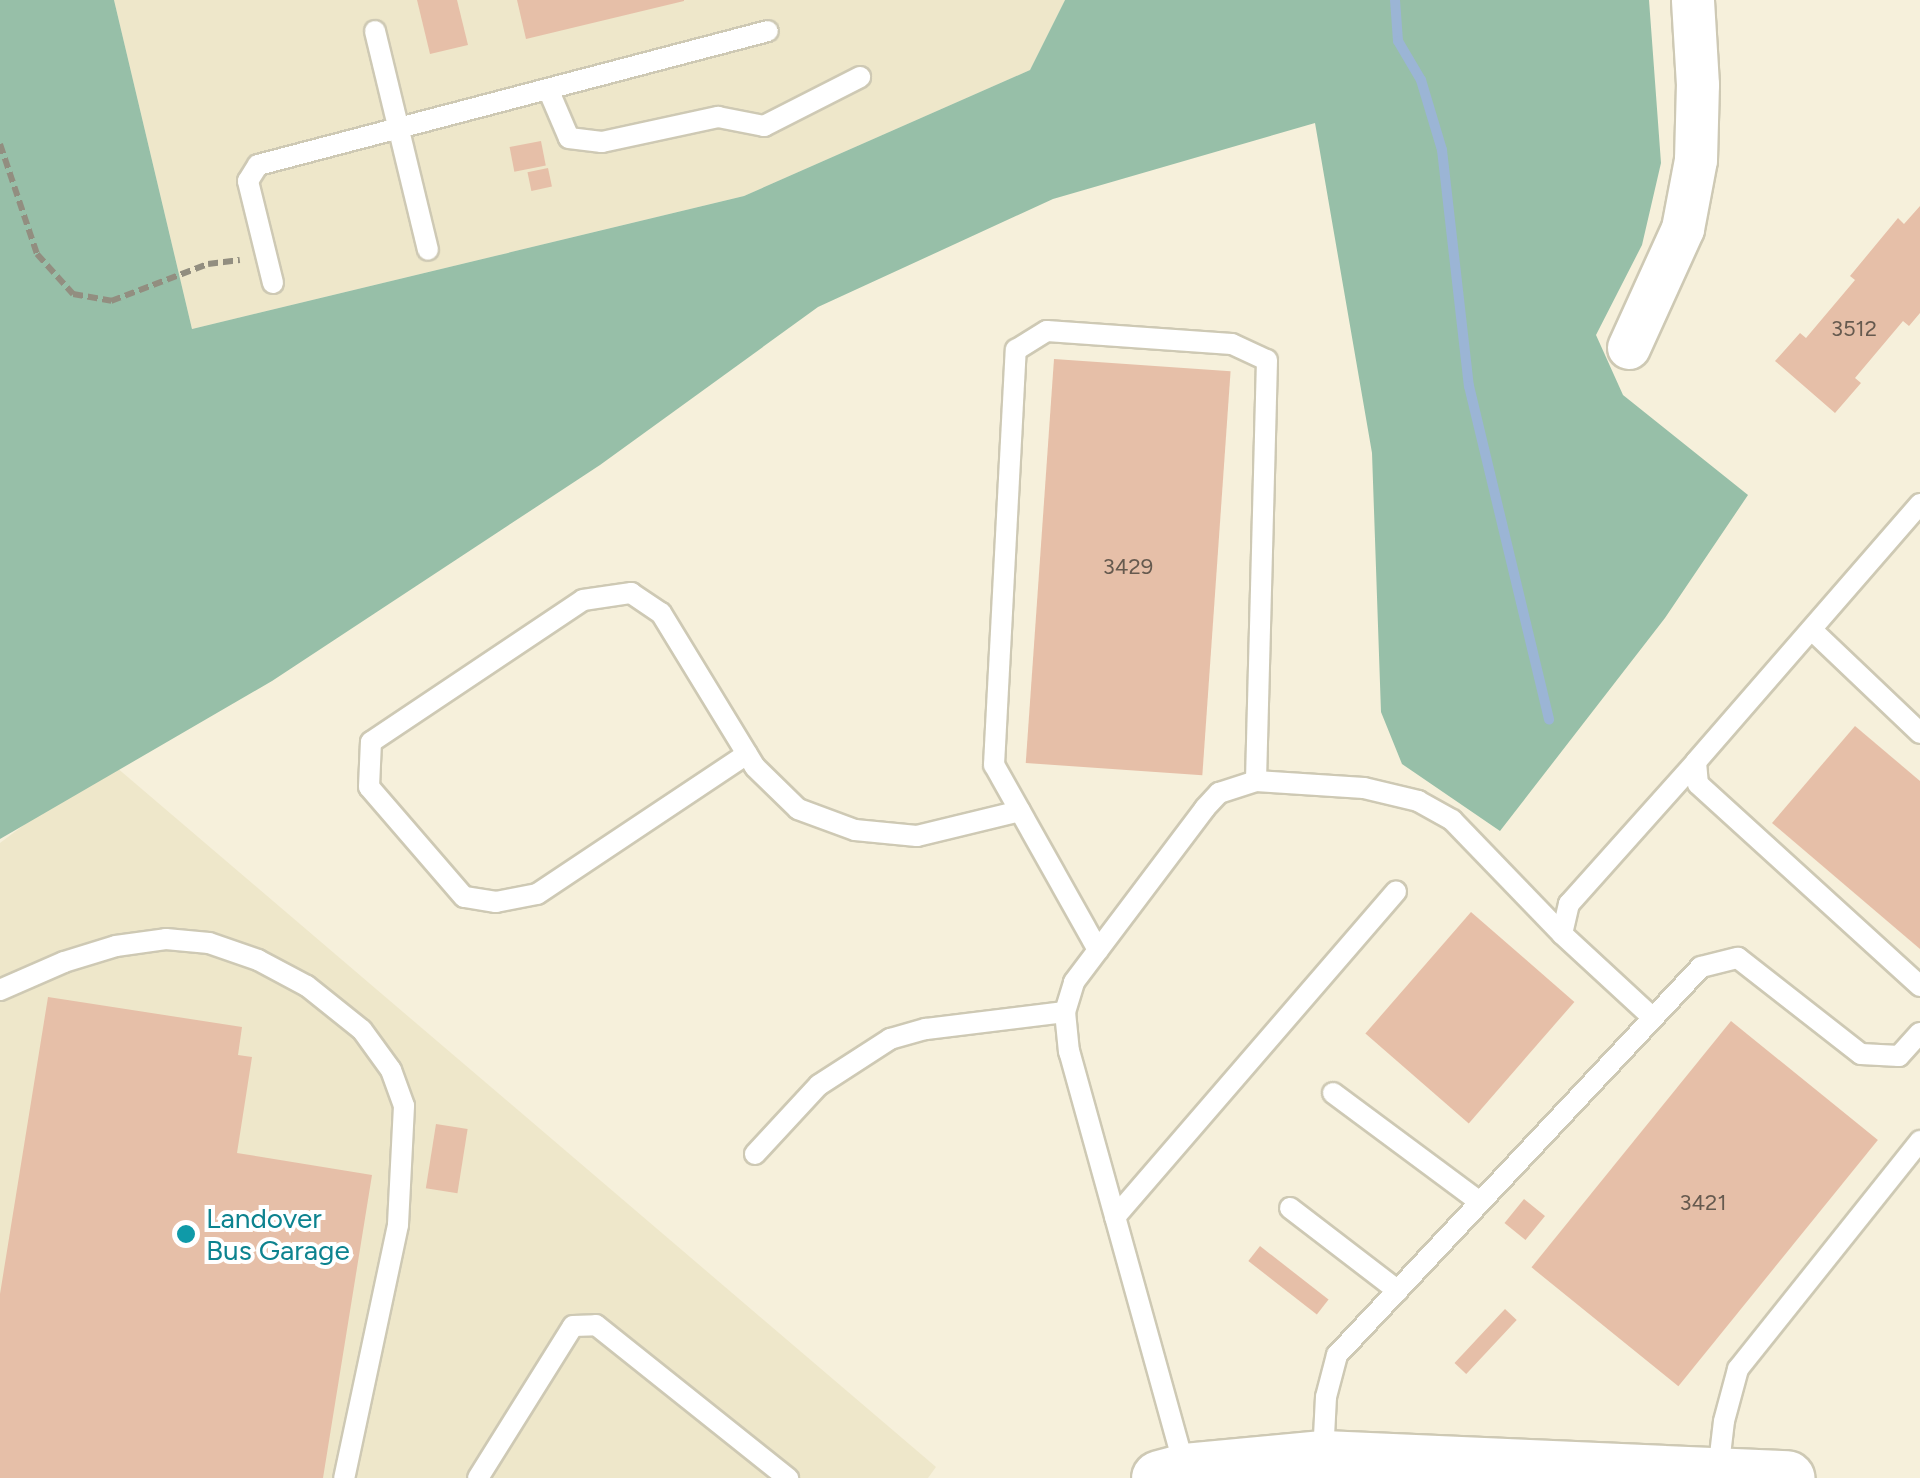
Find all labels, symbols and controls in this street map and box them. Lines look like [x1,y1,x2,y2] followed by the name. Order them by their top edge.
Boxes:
[1831,316,1877,342] house number: 3512
[1103,554,1153,580] house number: 3429
[1679,1190,1727,1216] house number: 3421
[206,1201,350,1267] place label: Landover Bus Garage
[175,1223,197,1245] marker: Landover Bus Garage

